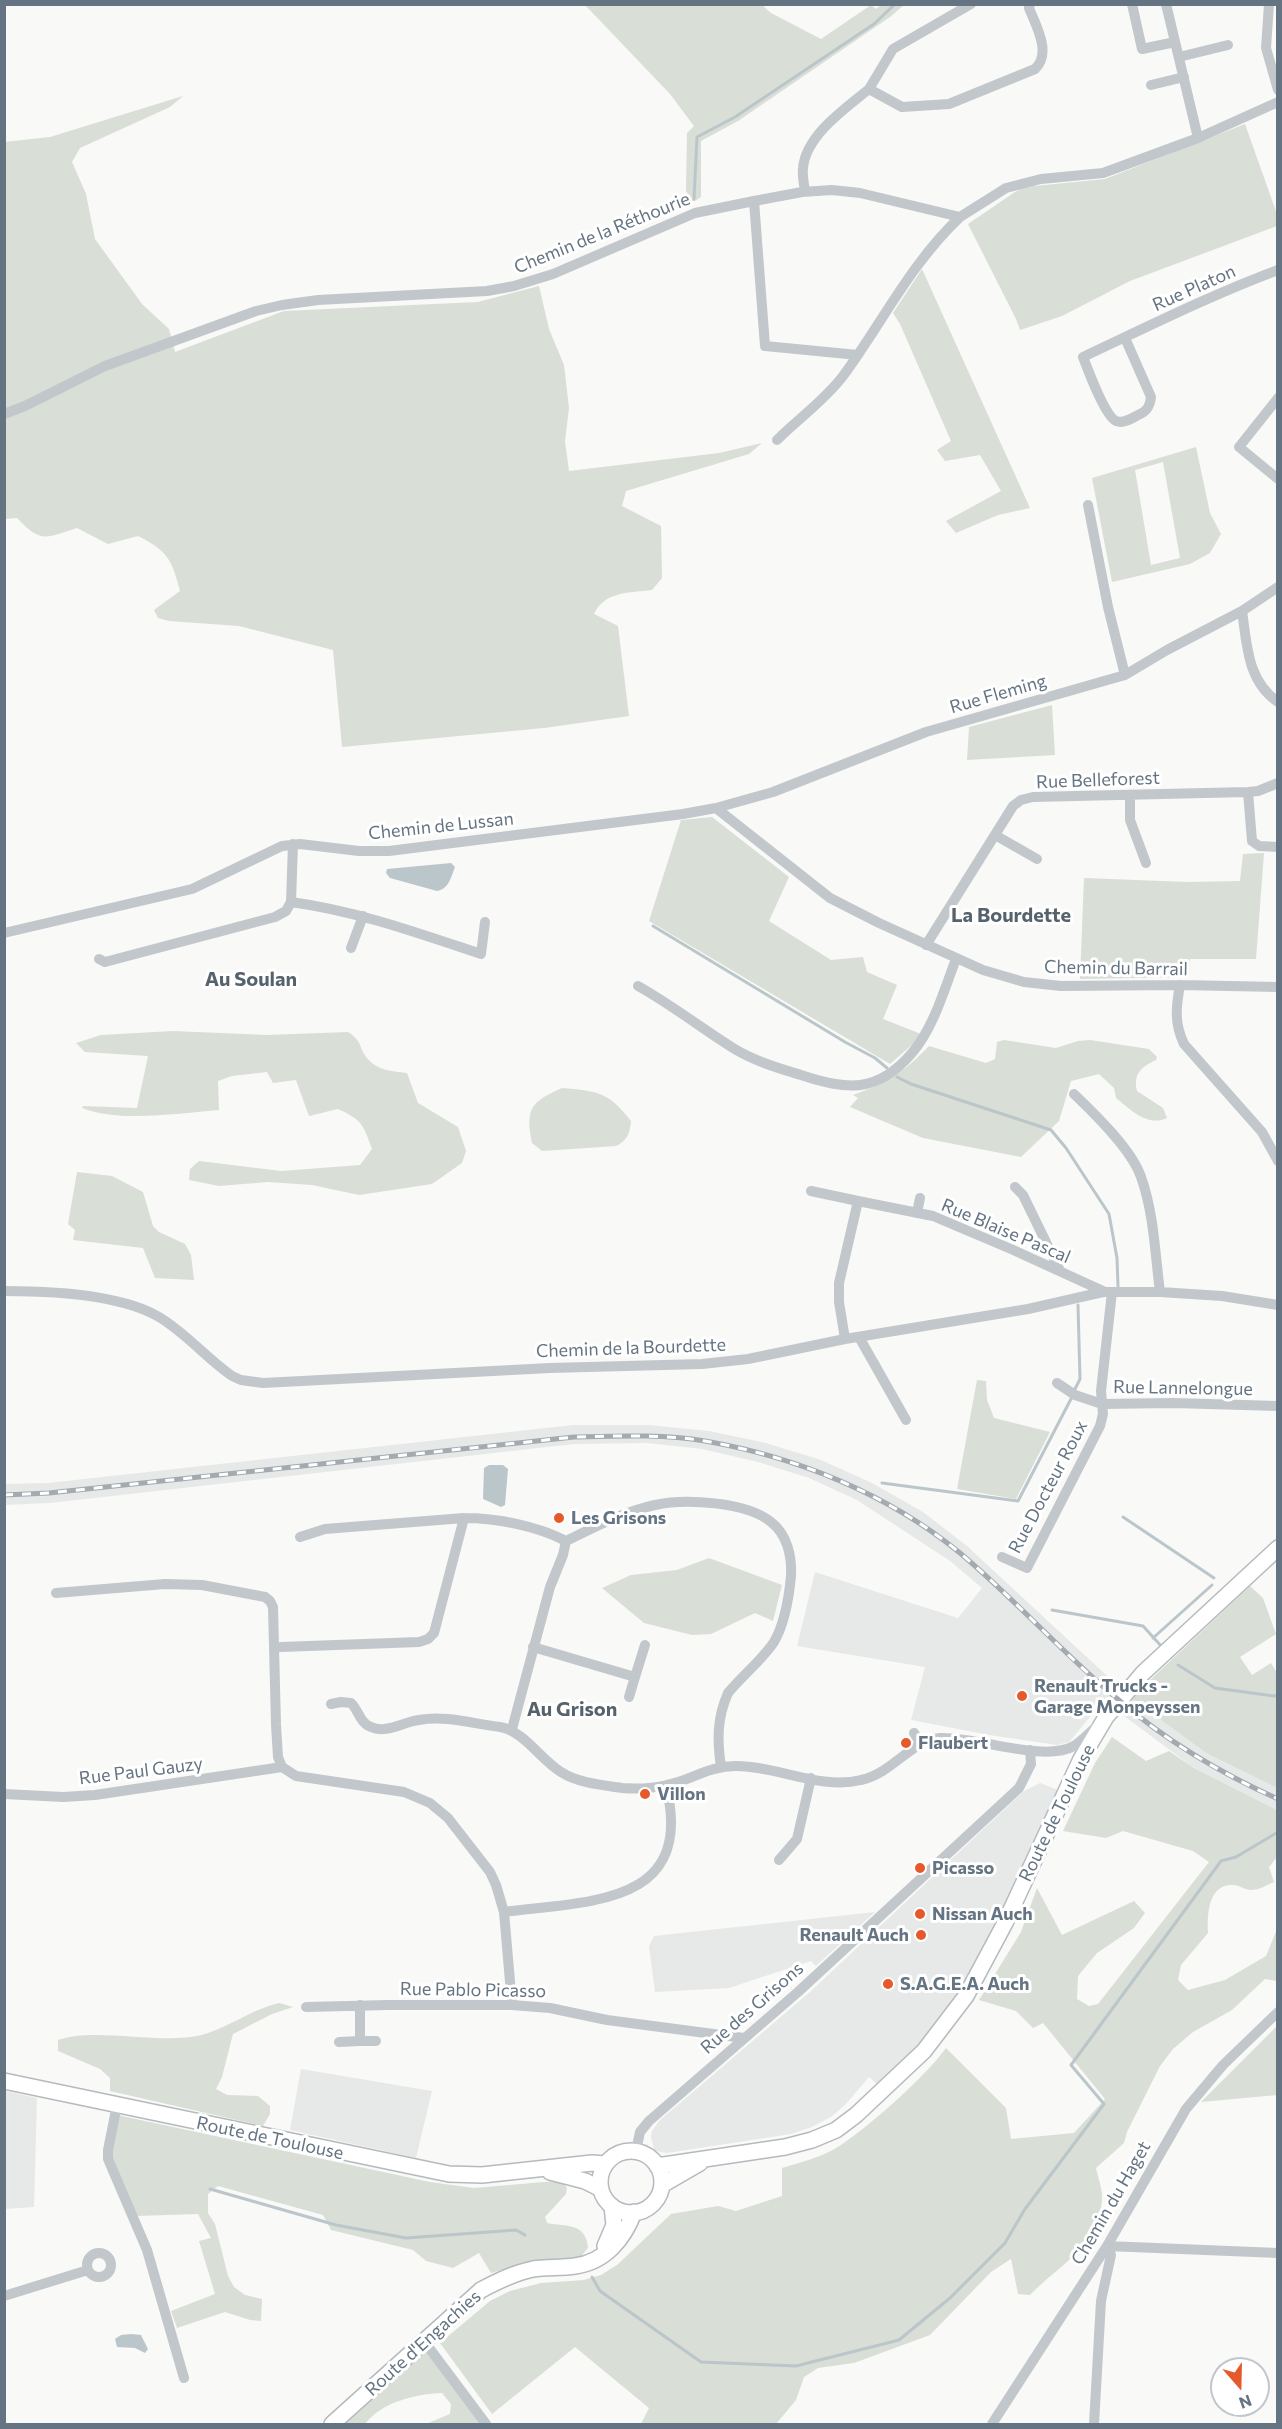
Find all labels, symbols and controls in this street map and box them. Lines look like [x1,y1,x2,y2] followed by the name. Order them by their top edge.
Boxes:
[511,188,693,278] street label: Chemin de la Réthourie
[1149,260,1239,316] street label: Rue Platon
[947,670,1049,718] street label: Rue Fleming
[1036,767,1160,793] street label: Rue Belleforest
[367,808,515,844] street label: Chemin de Lussan
[951,903,1071,927] district label: La Bourdette
[1044,956,1188,980] street label: Chemin du Barrail
[205,967,297,991] district label: Au Soulan
[938,1194,1074,1268] street label: Rue Blaise Pascal
[536,1334,726,1362] street label: Chemin de la Bourdette
[1113,1376,1253,1400] street label: Rue Lannelongue
[1004,1417,1092,1557] street label: Rue Docteur Roux
[571,1507,666,1529] place label: Les Grisons
[552,1511,566,1525] marker: Les Grisons
[1034,1675,1200,1718] place label: Renault Trucks - Garage Monpeyssen
[1015,1689,1029,1703] marker: Renault Trucks - Garage Monpeyssen
[527,1697,617,1721] district label: Au Grison
[918,1732,988,1754] place label: Flaubert
[899,1736,913,1750] marker: Flaubert
[1014,1741,1100,1885] street label: Route de Toulouse
[78,1753,204,1789] street label: Rue Paul Gauzy
[657,1783,706,1805] place label: Villon
[638,1787,652,1801] marker: Villon
[932,1857,994,1879] place label: Picasso
[913,1861,927,1875] marker: Picasso
[932,1903,1033,1925] place label: Nissan Auch
[913,1907,927,1921] marker: Nissan Auch
[799,1924,909,1946] place label: Renault Auch
[914,1928,928,1942] marker: Renault Auch
[696,1958,808,2058] street label: Rue des Grisons
[900,1973,1030,1995] place label: S.A.G.E.A. Auch
[881,1977,895,1991] marker: S.A.G.E.A. Auch
[400,1978,546,2002] street label: Rue Pablo Picasso
[194,2112,346,2164] street label: Route de Toulouse
[1067,2137,1155,2269] street label: Chemin du Haget
[361,2285,485,2401] street label: Route d'Engachies
[1210,2357,1270,2417] north arrow
[1237,2392,1255,2413] text: N

